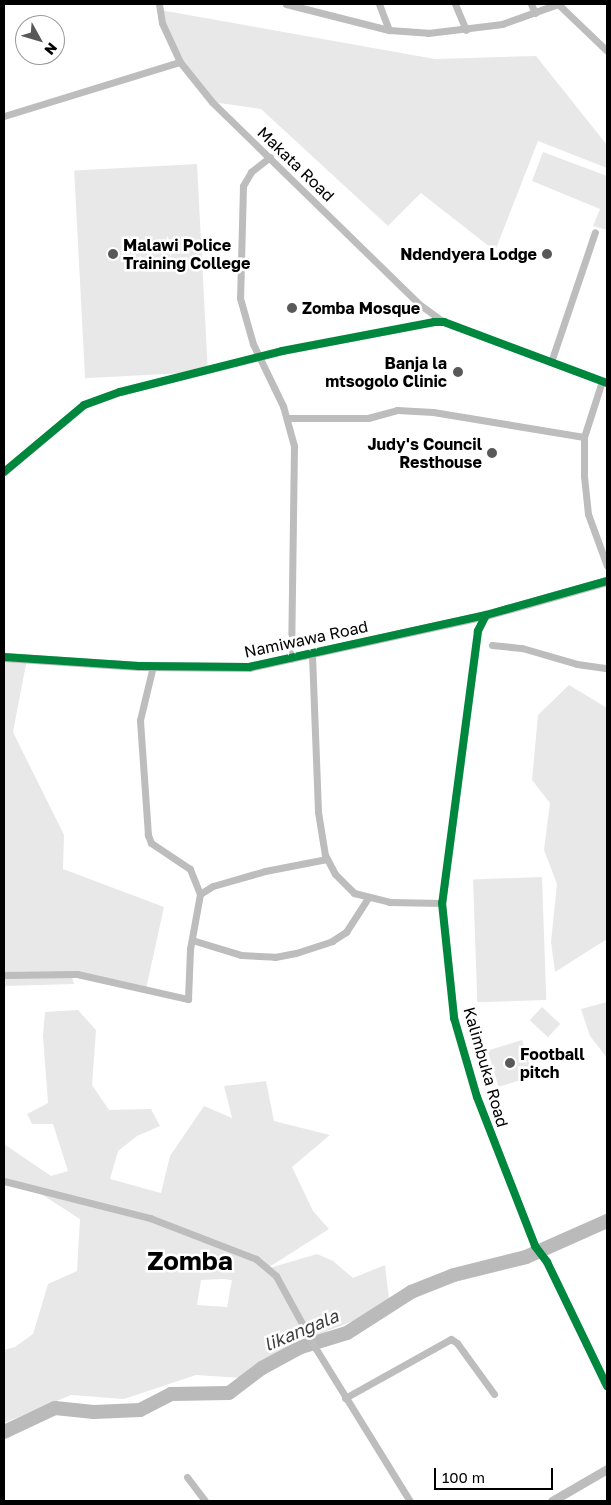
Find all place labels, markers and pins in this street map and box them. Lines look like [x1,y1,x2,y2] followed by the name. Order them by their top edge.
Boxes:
[123,235,250,273] place label: Malawi Police Training College
[400,244,537,264] place label: Ndendyera Lodge
[107,248,119,260] marker: Malawi Police Training College
[541,248,553,260] marker: Ndendyera Lodge
[302,298,420,318] place label: Zomba Mosque
[286,302,298,314] marker: Zomba Mosque
[325,353,447,391] place label: Banja la mtsogolo Clinic
[451,365,465,379] marker: Banja la mtsogolo Clinic
[367,434,482,472] place label: Judy's Council Resthouse
[486,447,498,459] marker: Judy's Council Resthouse
[520,1044,585,1082] place label: Football pitch
[504,1057,516,1069] marker: Football pitch

